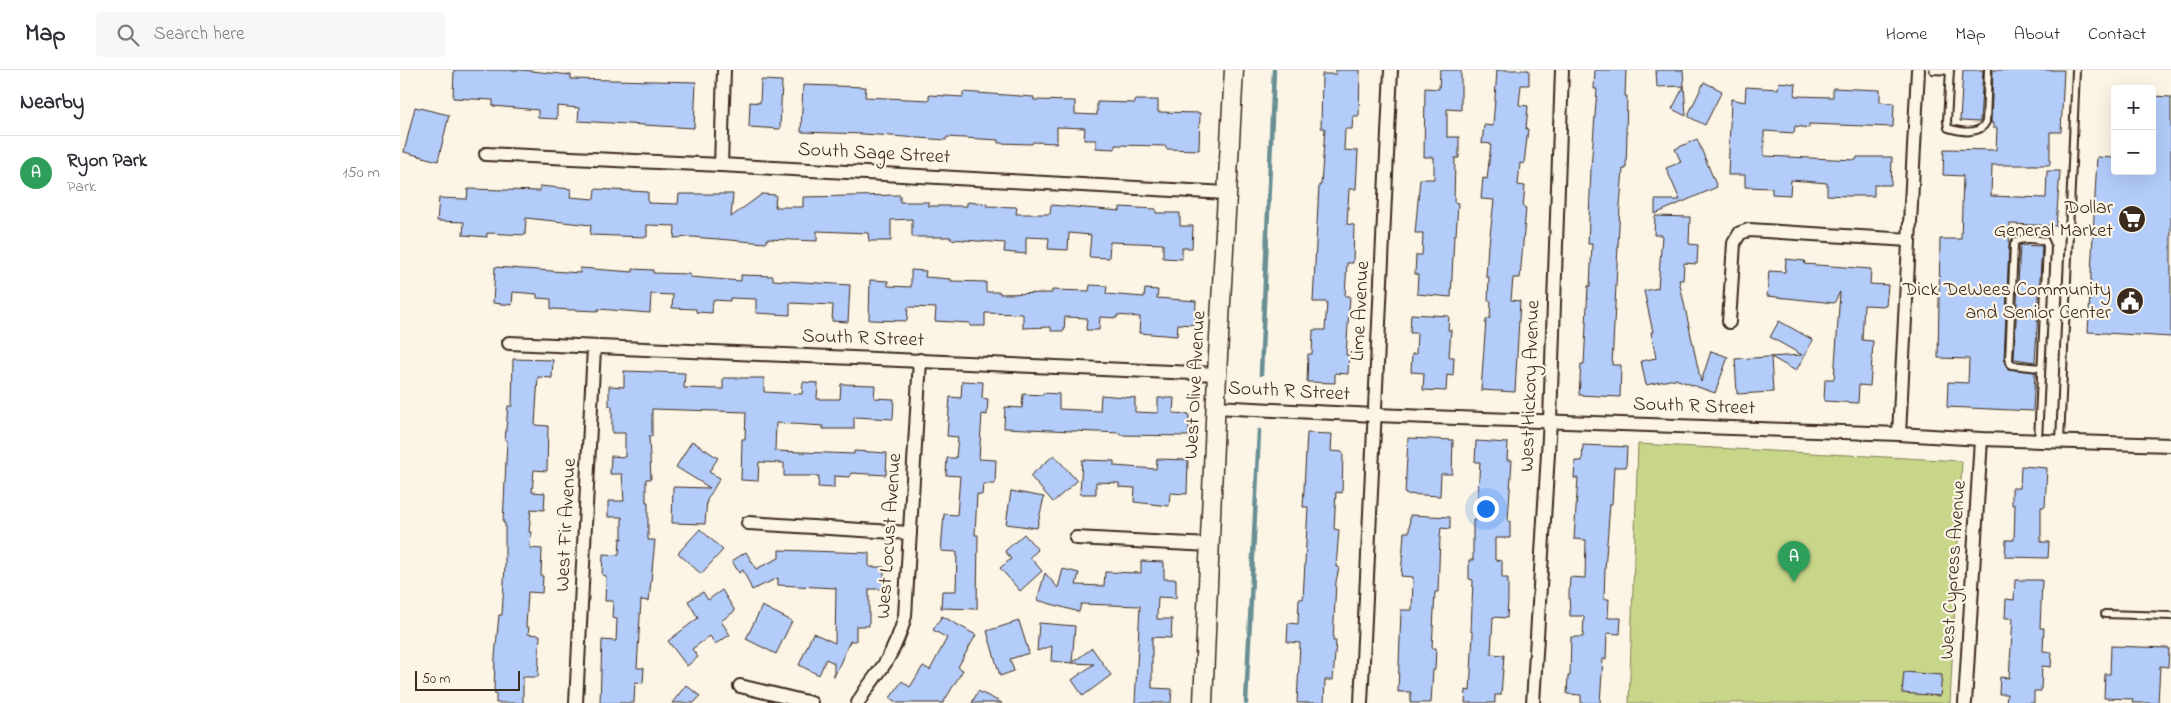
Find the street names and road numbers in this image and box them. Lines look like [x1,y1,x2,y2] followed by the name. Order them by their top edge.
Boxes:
[797,136,951,173] street label: South Sage Street
[1344,260,1378,362] street label: Lime Avenue
[1514,300,1548,472] street label: West Hickory Avenue
[1178,310,1214,460] street label: West Olive Avenue
[801,322,925,356] street label: South R Street
[1227,374,1351,410] street label: South R Street
[1632,390,1756,424] street label: South R Street
[870,452,910,620] street label: West Locust Avenue
[549,457,585,593] street label: West Fir Avenue
[1933,479,1975,661] street label: West Cypress Avenue

